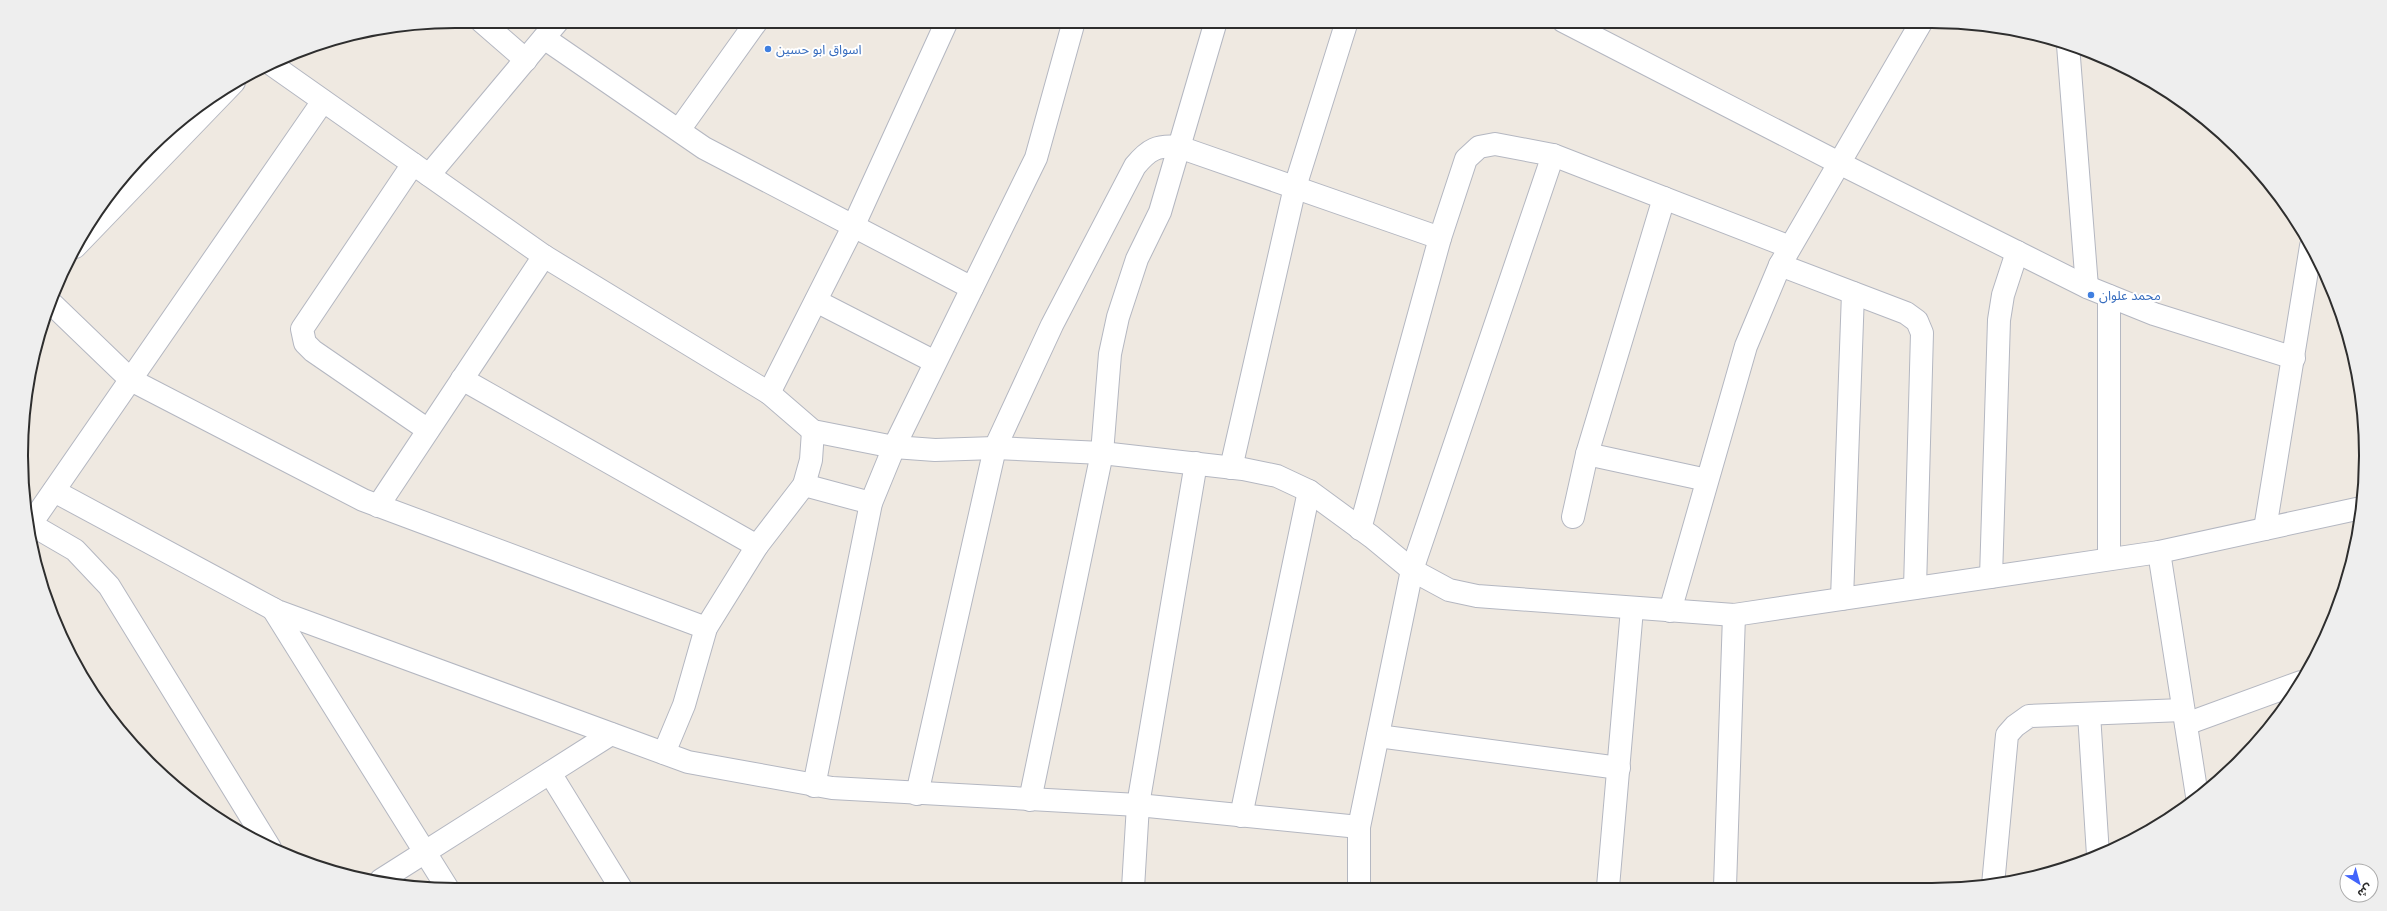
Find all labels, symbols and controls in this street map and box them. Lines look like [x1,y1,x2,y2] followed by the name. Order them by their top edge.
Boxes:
[776,42,862,58] place label: اسواق ابو حسين
[763,44,773,54] marker: اسواق ابو حسين
[2099,288,2161,304] place label: محمد علوان
[2086,290,2096,300] marker: محمد علوان
[2339,863,2379,903] north arrow
[2355,881,2375,900] text: ش

